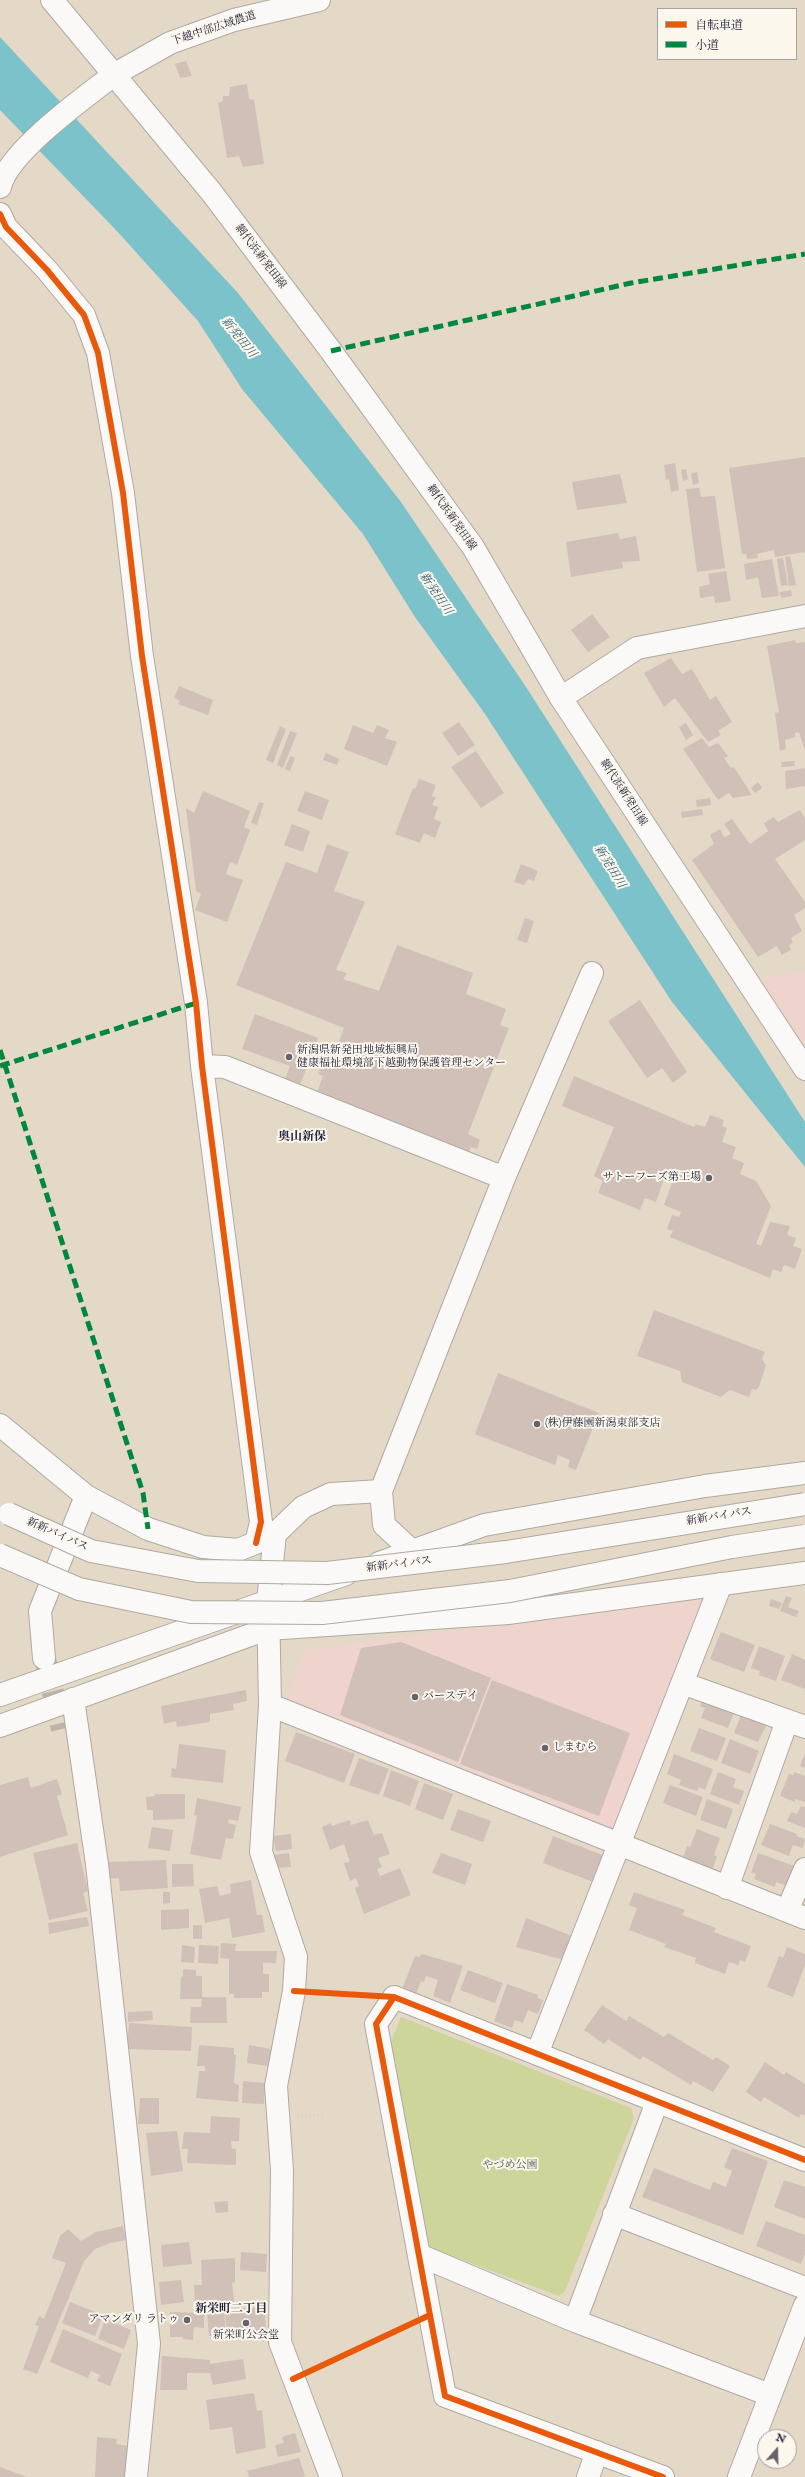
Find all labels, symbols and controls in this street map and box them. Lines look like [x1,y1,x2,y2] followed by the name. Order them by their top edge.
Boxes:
[657,8,797,60] legend
[170,9,258,49] street label: 下越中部広域農道
[695,18,743,33] text: 自転車道
[695,38,719,53] text: 小道
[232,222,288,292] street label: 網代浜新発田線
[217,315,259,361] water label: 新発田川
[424,483,478,553] street label: 網代浜新発田線
[416,570,454,618] water label: 新発田川
[596,757,650,829] street label: 網代浜新発田線
[590,843,628,891] water label: 新発田川
[297,1044,506,1070] place label: 新潟県新発田地域振興局 健康福祉環境部下越動物保護管理センター
[284,1052,294,1062] marker: 新潟県新発田地域振興局 健康福祉環境部下越動物保護管理センター
[278,1131,326,1145] district label: 奥山新保
[602,1171,701,1185] place label: サトーフーズ第工場
[704,1173,714,1183] marker: サトーフーズ第工場
[545,1417,661,1431] place label: (株)伊藤園新潟東部支店
[532,1419,542,1429] marker: (株)伊藤園新潟東部支店
[685,1505,753,1529] street label: 新新バイパス
[24,1516,90,1554] street label: 新新バイパス
[365,1554,433,1576] street label: 新新バイパス
[423,1690,478,1704] place label: バースデイ
[410,1692,420,1702] marker: バースデイ
[553,1741,597,1755] place label: しまむら
[540,1743,550,1753] marker: しまむら
[483,2159,537,2173] park label: やづめ公園
[195,2303,267,2317] district label: 新栄町二丁目
[89,2313,179,2327] place label: アマンダリ ラトゥ
[182,2315,192,2325] marker: アマンダリ ラトゥ
[241,2318,251,2328] marker: 新栄町公会堂
[213,2329,279,2343] place label: 新栄町公会堂
[757,2429,797,2469] north arrow
[774,2430,788,2447] text: N

